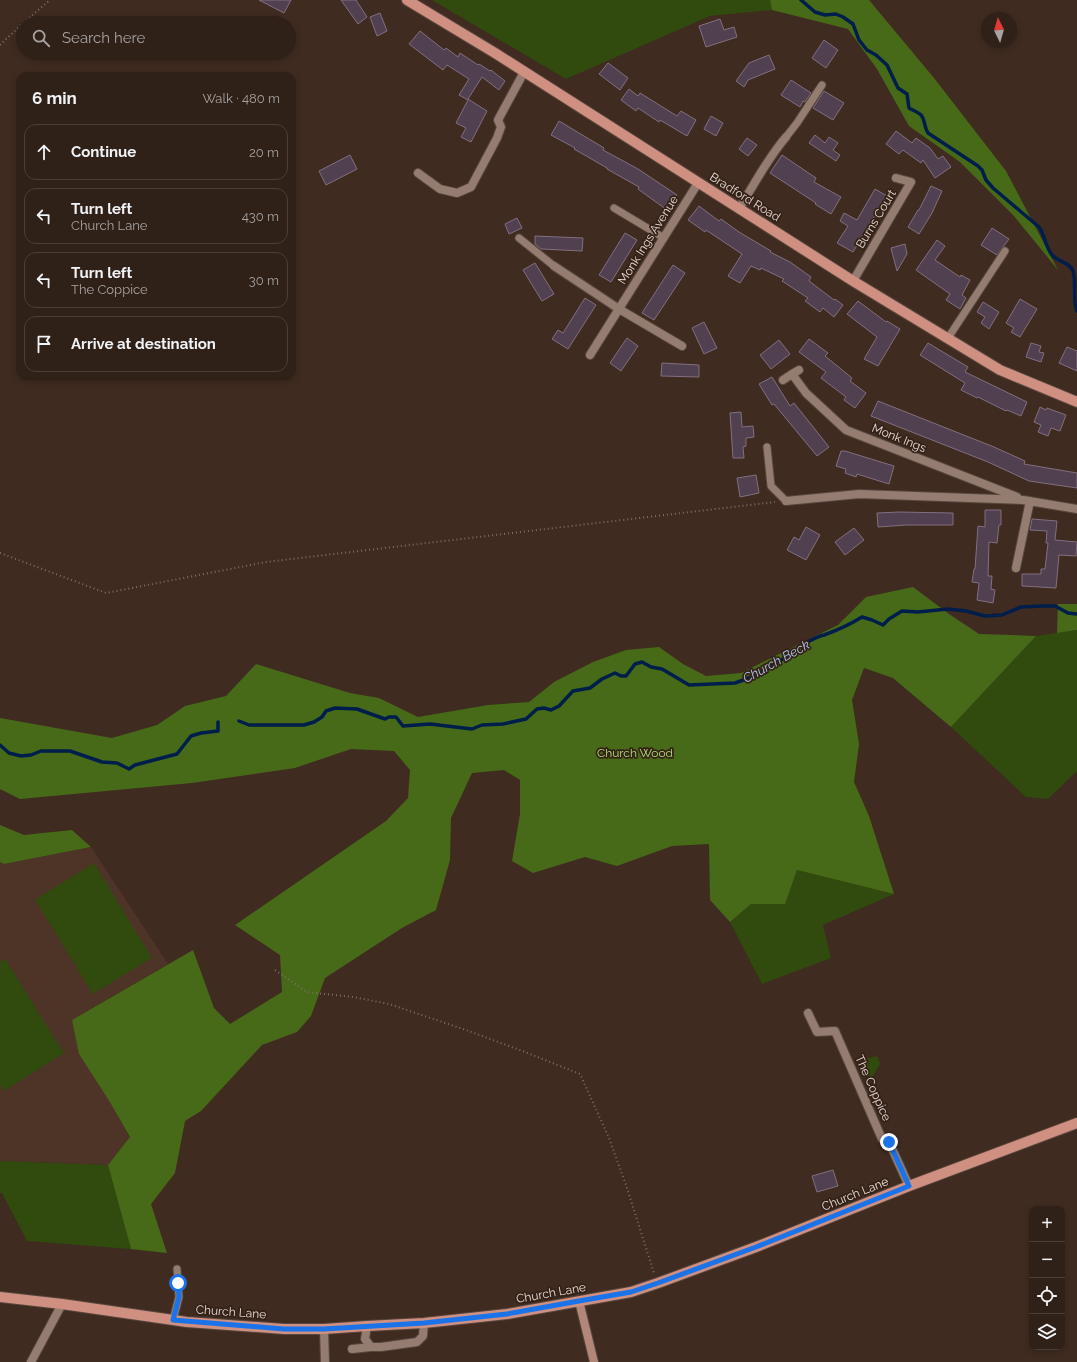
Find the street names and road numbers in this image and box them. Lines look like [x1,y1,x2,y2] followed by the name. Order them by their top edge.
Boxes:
[707,170,783,224] street label: Bradford Road
[853,187,899,251] street label: Burns Court
[615,193,681,287] street label: Monk Ings Avenue
[870,421,928,455] street label: Monk Ings
[852,1053,894,1123] street label: The Coppice
[820,1174,890,1214] street label: Church Lane
[515,1280,587,1306] street label: Church Lane
[195,1303,267,1321] street label: Church Lane

